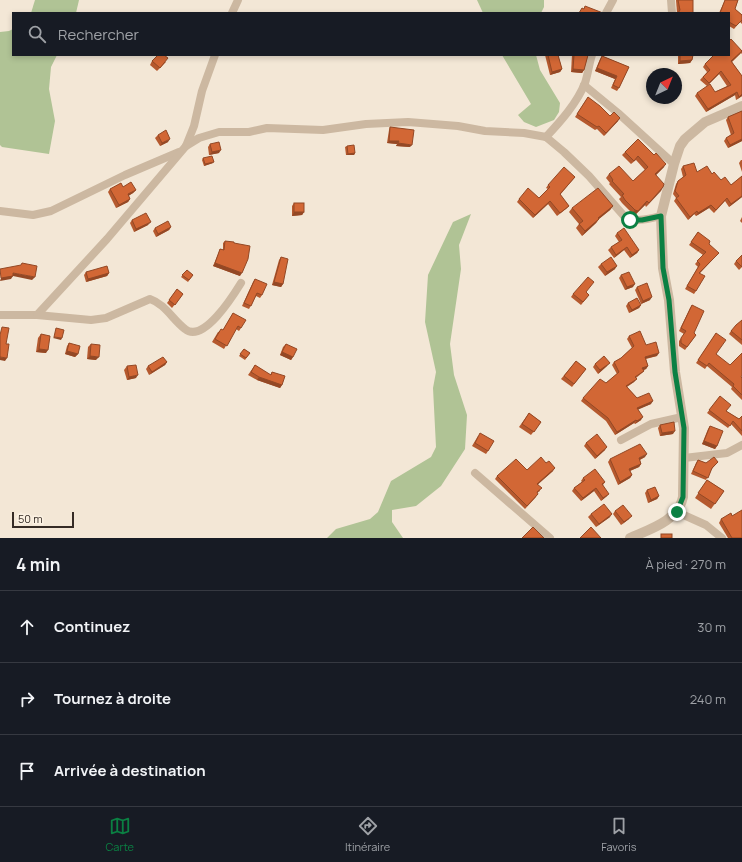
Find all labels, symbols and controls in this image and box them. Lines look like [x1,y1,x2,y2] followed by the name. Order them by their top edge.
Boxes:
[12,12,730,56] search box
[26,23,48,45] icon: search
[58,24,139,45] text: Rechercher
[646,68,682,104] north arrow
[621,211,639,229] route start
[668,503,686,521] route end
[12,510,74,529] scale bar
[18,511,43,526] text: 50 m
[16,553,60,576] text: 4 min
[645,555,726,573] text: À pied · 270 m
[16,616,38,638] icon: ahead
[54,616,130,637] text: Continuez
[697,618,726,636] text: 30 m
[16,688,38,710] icon: right
[54,688,171,709] text: Tournez à droite
[690,690,726,708] text: 240 m
[16,760,38,782] icon: arrive
[54,760,206,781] text: Arrivée à destination
[105,815,134,854] tab: Carte
[345,815,390,854] tab: Itinéraire
[601,815,637,854] tab: Favoris

